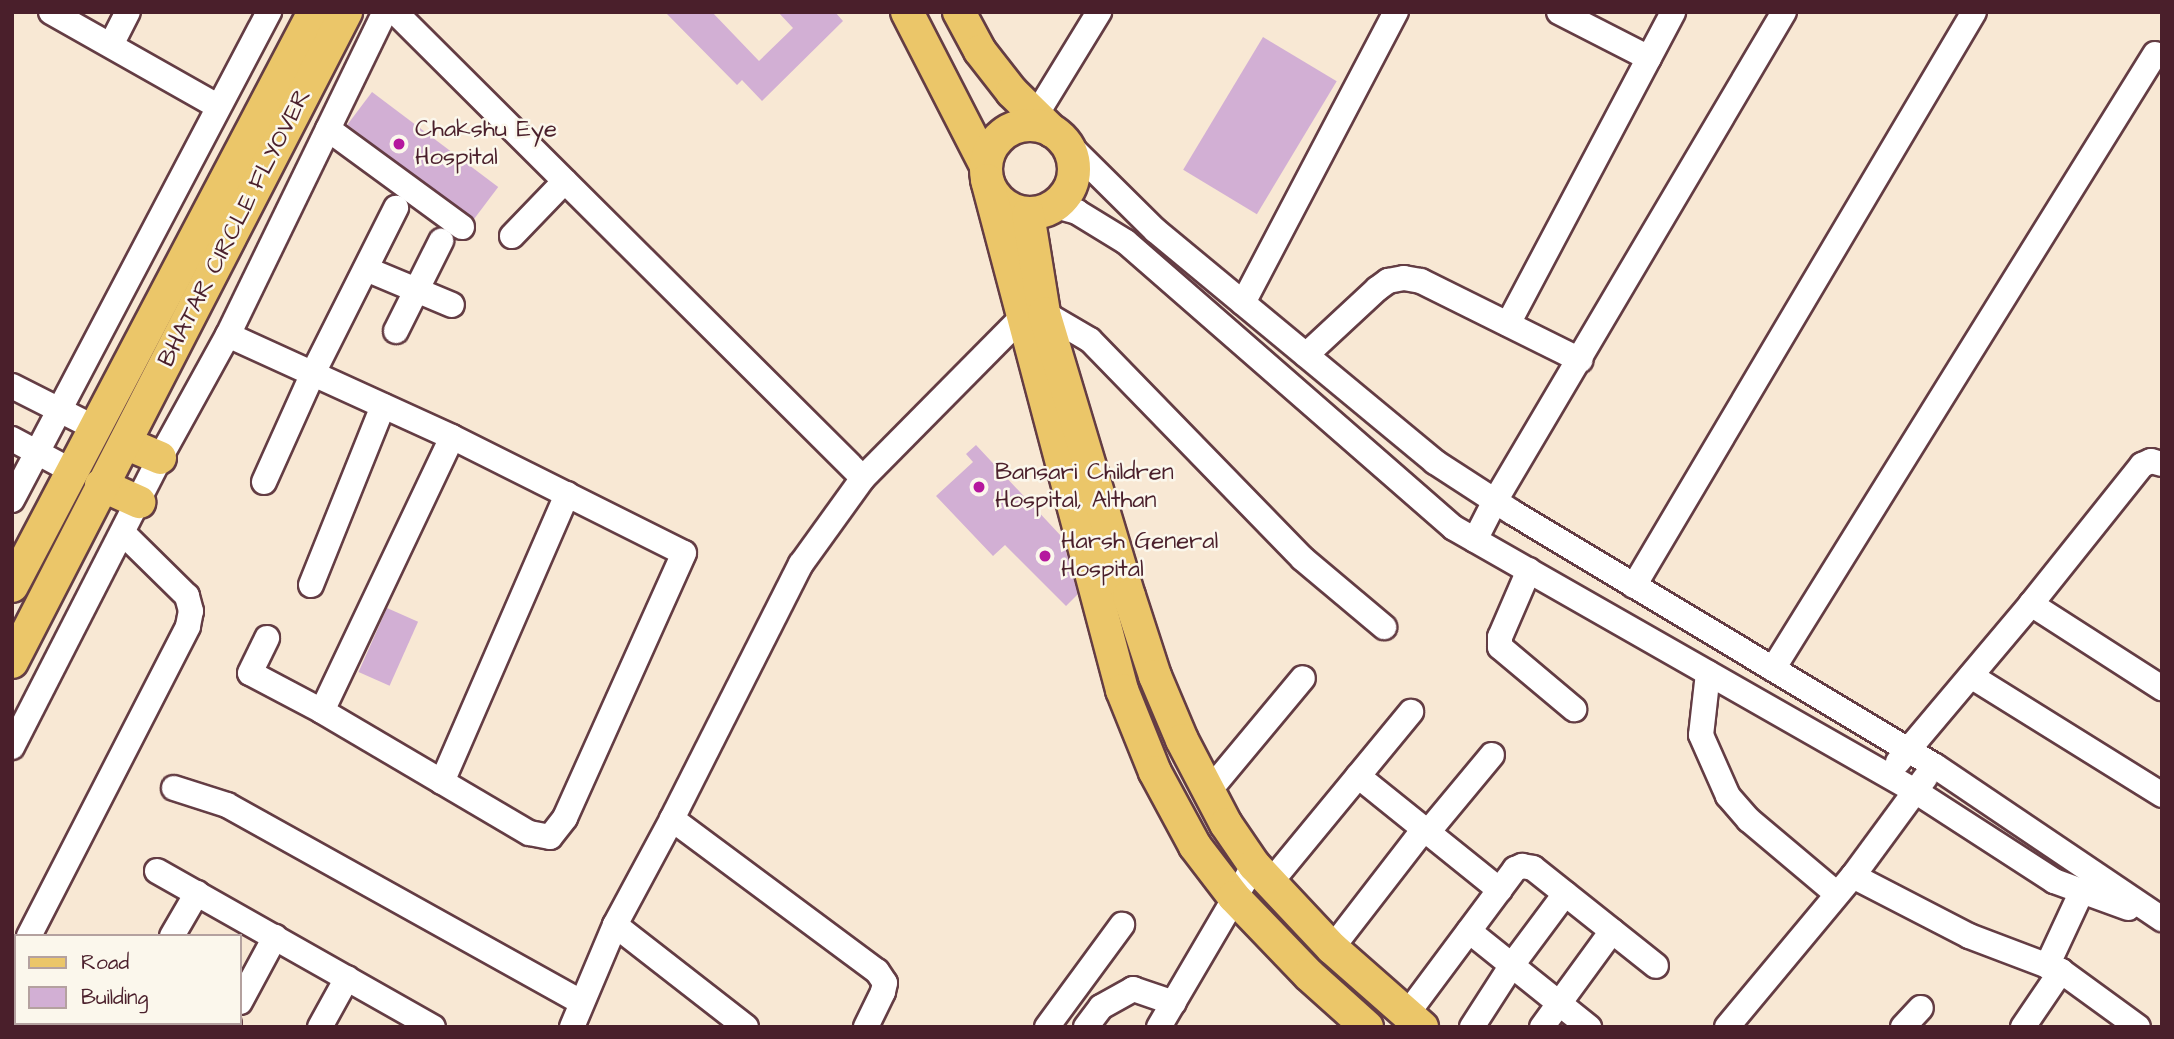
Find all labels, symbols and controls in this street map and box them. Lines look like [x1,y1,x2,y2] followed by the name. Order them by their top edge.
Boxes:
[152,84,318,372] street label: BHATAR CIRCLE FLYOVER
[415,116,557,172] place label: Chakshu Eye Hospital
[389,134,409,154] marker: Chakshu Eye Hospital
[995,459,1174,515] place label: Bansari Children Hospital, Althan
[969,477,989,497] marker: Bansari Children Hospital, Althan
[1061,528,1218,584] place label: Harsh General Hospital
[1035,546,1055,566] marker: Harsh General Hospital
[14,934,242,1025] legend
[81,948,129,977] text: Road
[81,983,148,1012] text: Building

